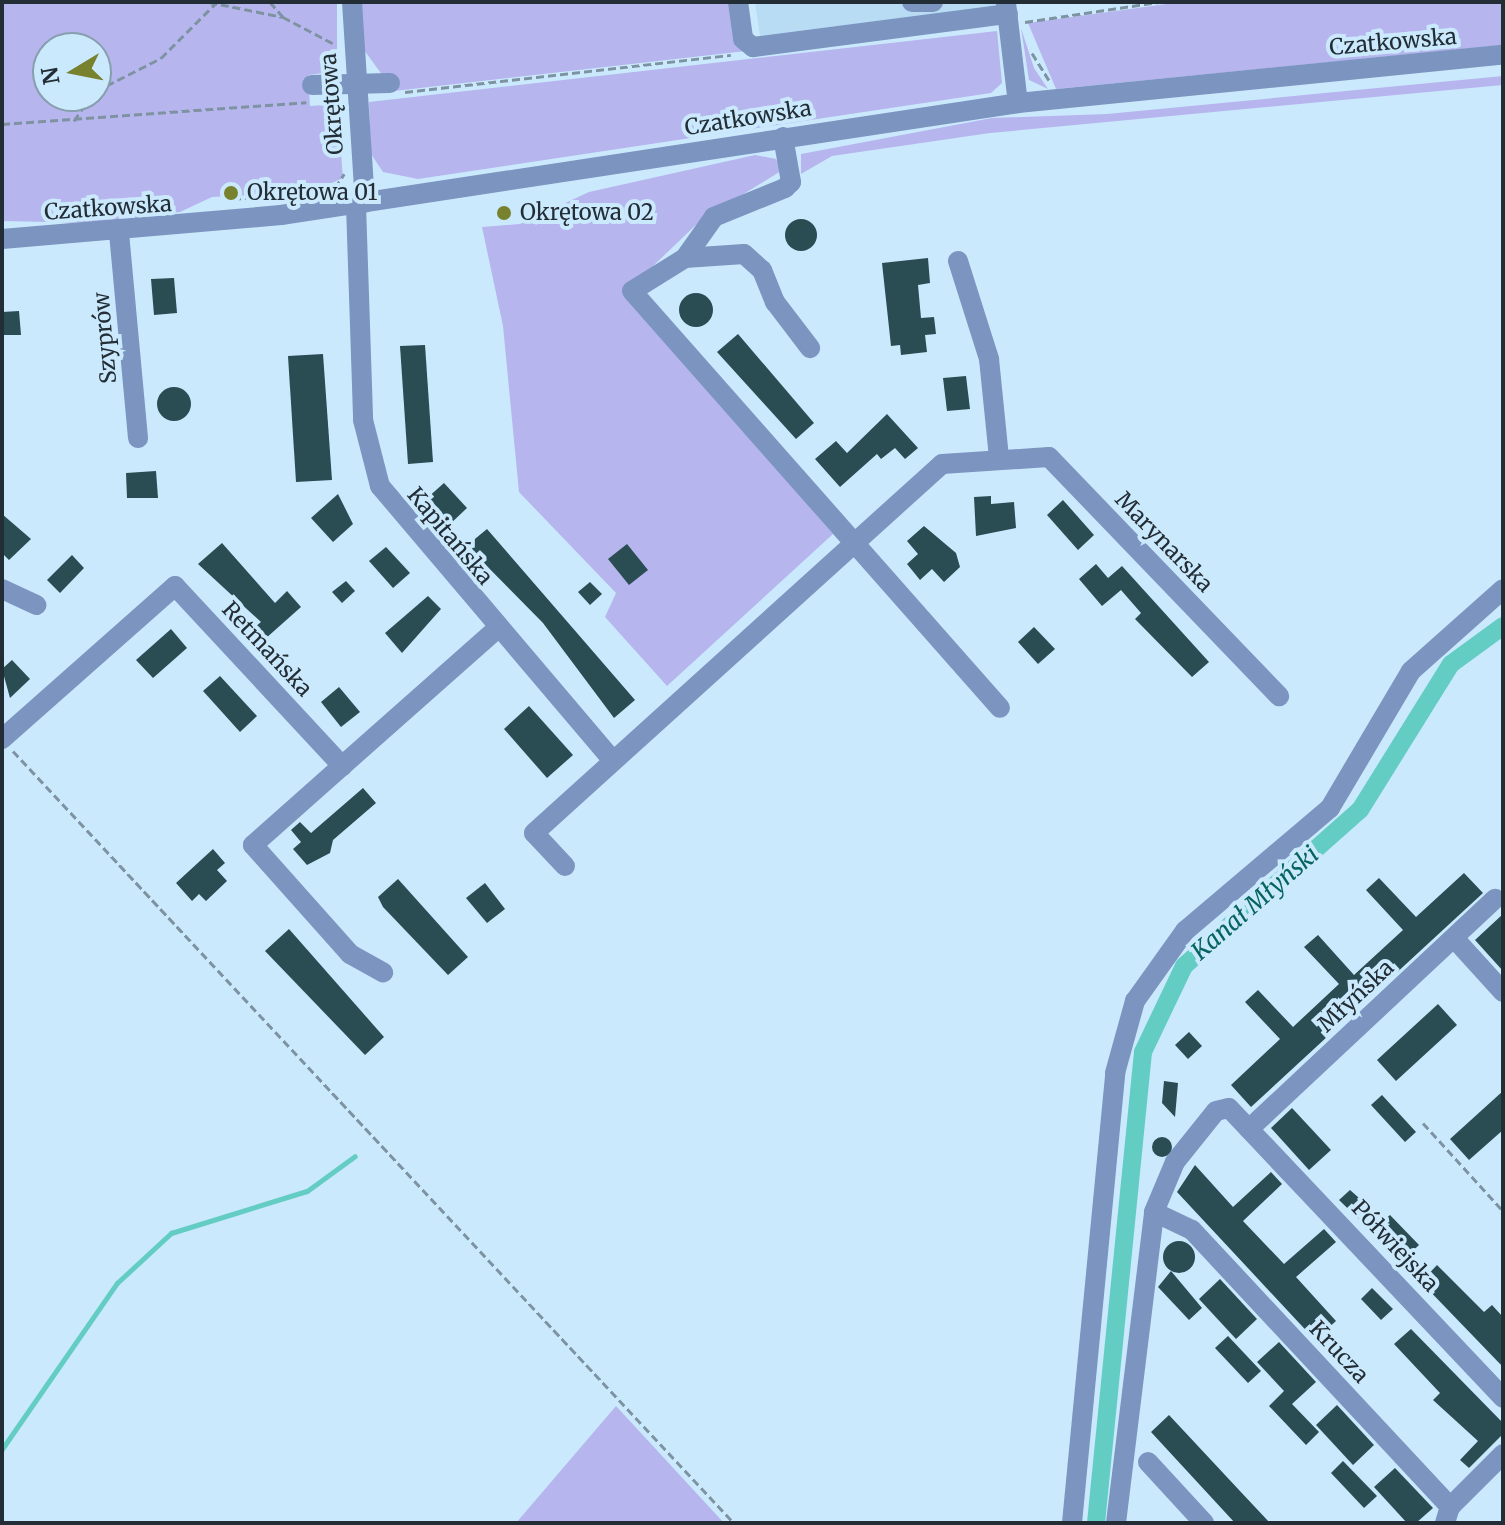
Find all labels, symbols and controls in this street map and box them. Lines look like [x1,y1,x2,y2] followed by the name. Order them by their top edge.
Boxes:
[1328,23,1458,61] street label: Czatkowska
[32,32,112,112] north arrow
[315,52,349,156] street label: Okrętowa
[35,65,66,87] text: N
[683,95,813,141] street label: Czatkowska
[247,180,377,206] place label: Okrętowa 01
[222,184,240,202] marker: Okrętowa 01
[43,190,173,226] street label: Czatkowska
[520,200,654,226] place label: Okrętowa 02
[495,204,513,222] marker: Okrętowa 02
[88,291,122,385] street label: Szyprów
[402,482,498,590] street label: Kapitańska
[1110,486,1218,598] street label: Marynarska
[216,596,318,702] street label: Retmańska
[1186,840,1324,966] water label: Kanał Młyński
[1313,954,1399,1038] street label: Młyńska
[1346,1195,1444,1297] street label: Półwiejska
[1304,1316,1374,1388] street label: Krucza

